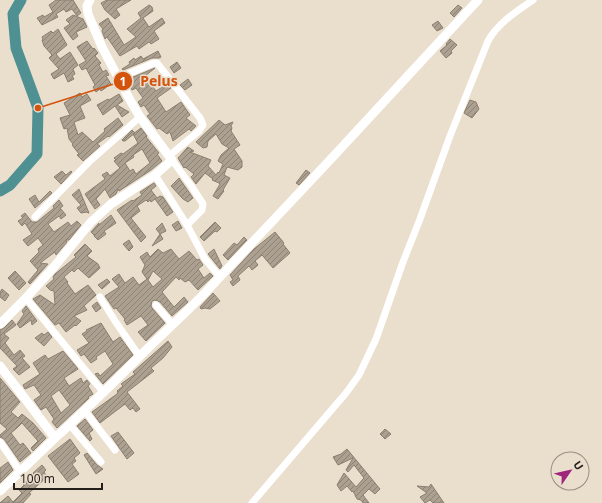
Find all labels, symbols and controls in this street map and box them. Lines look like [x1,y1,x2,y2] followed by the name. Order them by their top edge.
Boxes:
[113,68,186,94] callout: Pelus
[140,71,178,90] text: Pelus
[120,73,126,90] text: 1
[550,451,590,491] north arrow
[570,457,587,473] text: U
[14,465,102,491] scale bar
[20,470,55,487] text: 100 m

